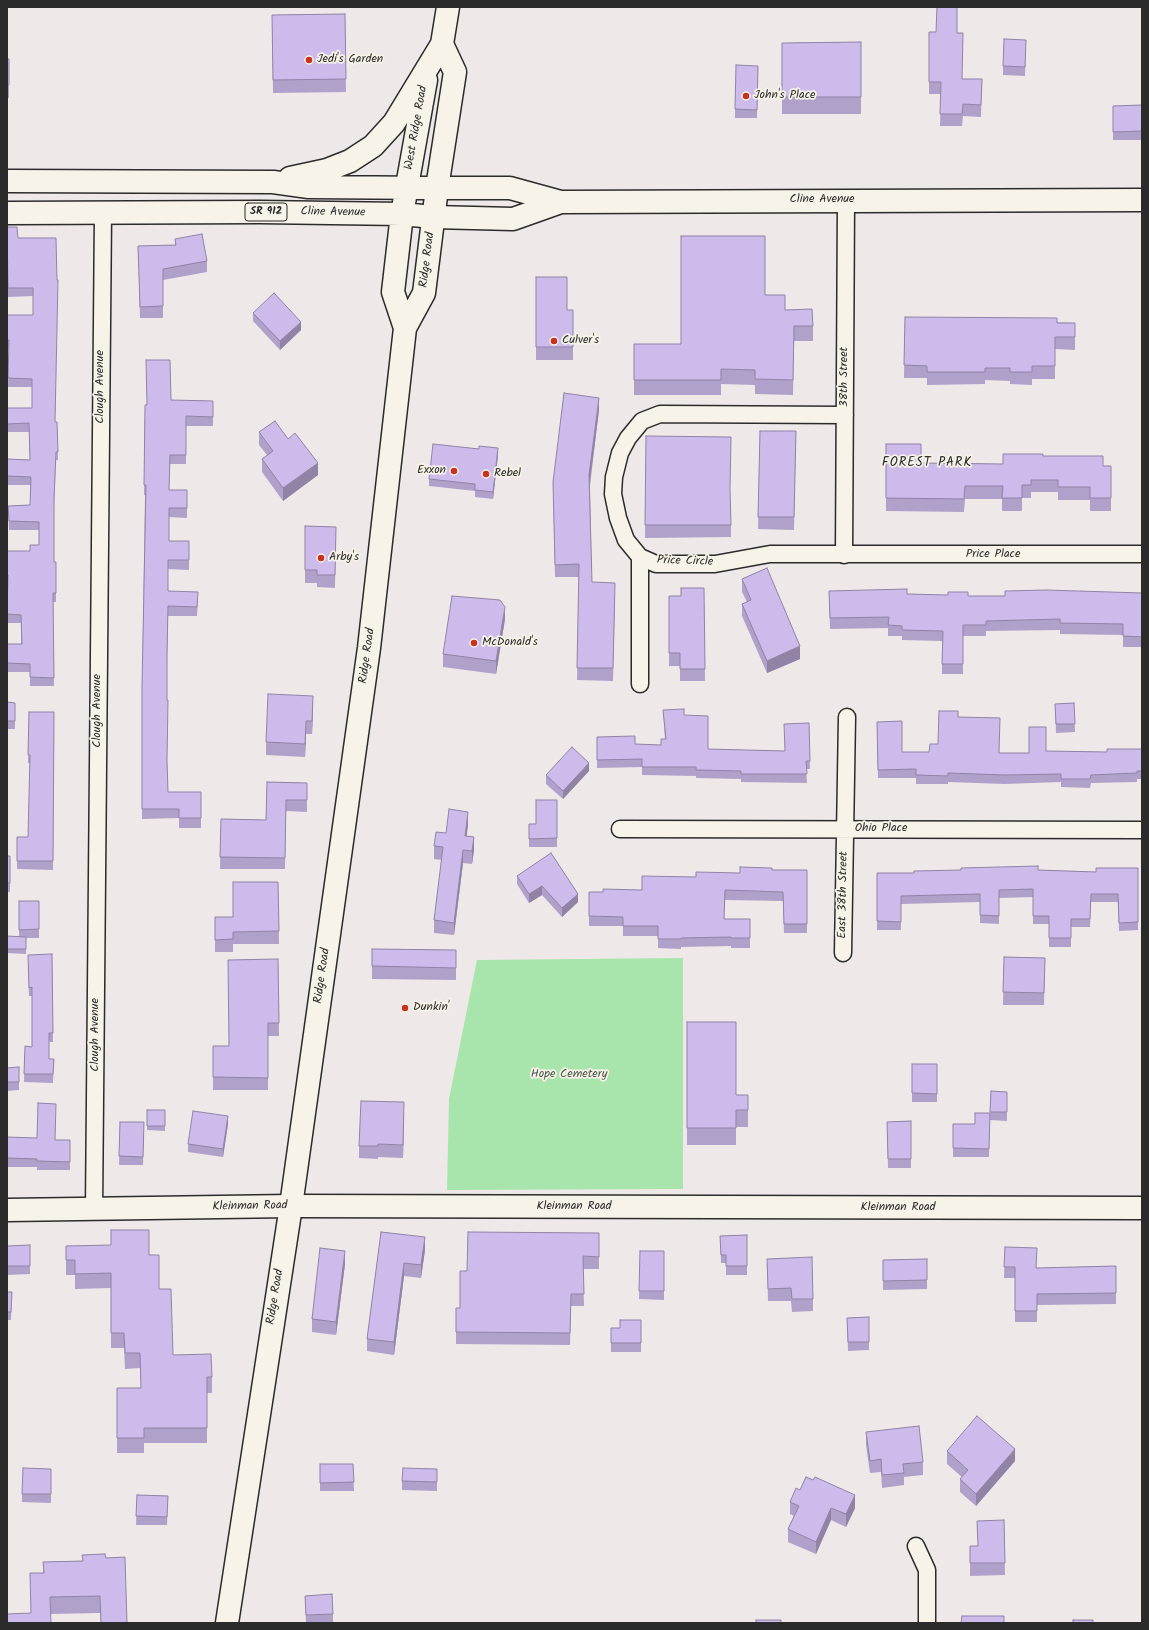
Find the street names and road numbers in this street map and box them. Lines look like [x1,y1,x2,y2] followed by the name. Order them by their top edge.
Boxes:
[403,85,431,171] street label: West Ridge Road
[790,193,854,207] street label: Cline Avenue
[245,203,287,221] road number: SR 912
[300,205,366,221] street label: Cline Avenue
[417,231,439,289] street label: Ridge Road
[838,347,852,407] street label: 38th Street
[94,350,108,424] street label: Clough Avenue
[966,548,1020,562] street label: Price Place
[656,554,714,570] street label: Price Circle
[357,627,379,685] street label: Ridge Road
[91,674,105,748] street label: Clough Avenue
[855,822,907,836] street label: Ohio Place
[836,851,852,939] street label: East 38th Street
[312,947,334,1005] street label: Ridge Road
[89,998,103,1072] street label: Clough Avenue
[212,1199,288,1215] street label: Kleinman Road
[536,1200,612,1214] street label: Kleinman Road
[860,1201,936,1215] street label: Kleinman Road
[265,1268,287,1326] street label: Ridge Road

